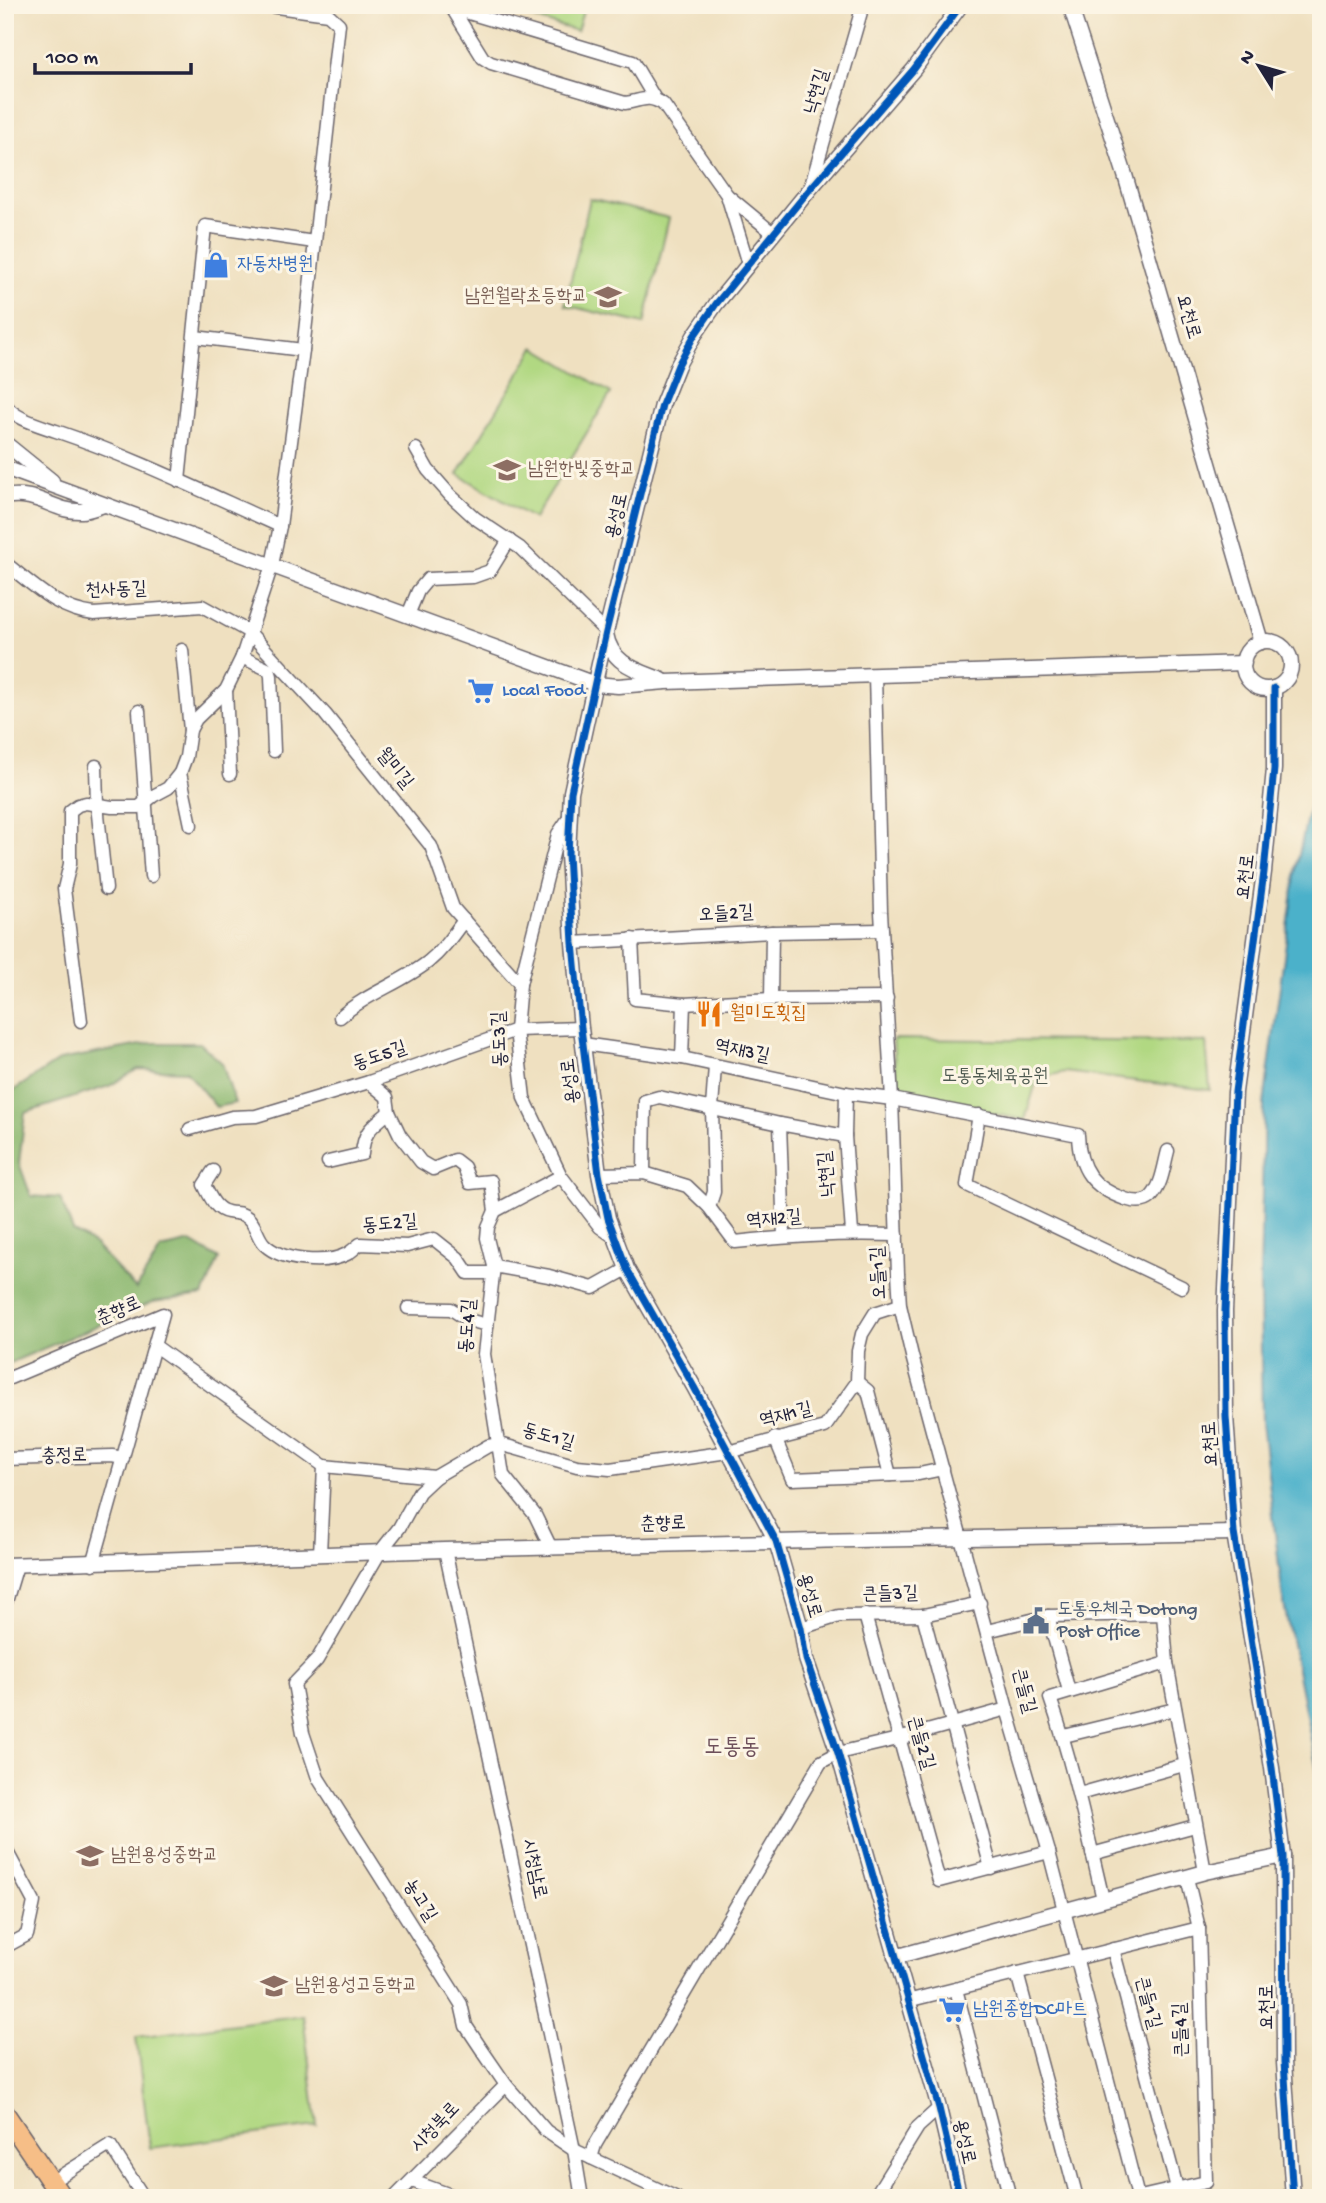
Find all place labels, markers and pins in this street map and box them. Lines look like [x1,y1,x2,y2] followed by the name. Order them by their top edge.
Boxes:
[201,250,231,280] shop icon: 자동차병원
[237,254,313,277] place label: 자동차병원
[593,282,623,312] school or university icon: 남원월락초등학교
[465,286,587,309] place label: 남원월락초등학교
[492,455,522,485] school or university icon: 남원한빛중학교
[528,459,635,482] place label: 남원한빛중학교
[466,676,496,706] supermarket icon: Local Food
[502,680,587,703] place label: Local Food
[694,999,724,1029] restaurant icon: 월미도횟집
[730,1003,806,1026] place label: 월미도횟집
[1056,1599,1198,1644] place label: 도통우체국 Dotong Post Office
[1021,1606,1051,1636] public building icon: 도통우체국 Dotong Post Office
[75,1841,105,1871] school or university icon: 남원용성중학교
[111,1845,218,1868] place label: 남원용성중학교
[259,1971,289,2001] school or university icon: 남원용성고등학교
[295,1975,417,1998] place label: 남원용성고등학교
[937,1995,967,2025] supermarket icon: 남원종합DC마트
[973,1999,1087,2022] place label: 남원종합DC마트

